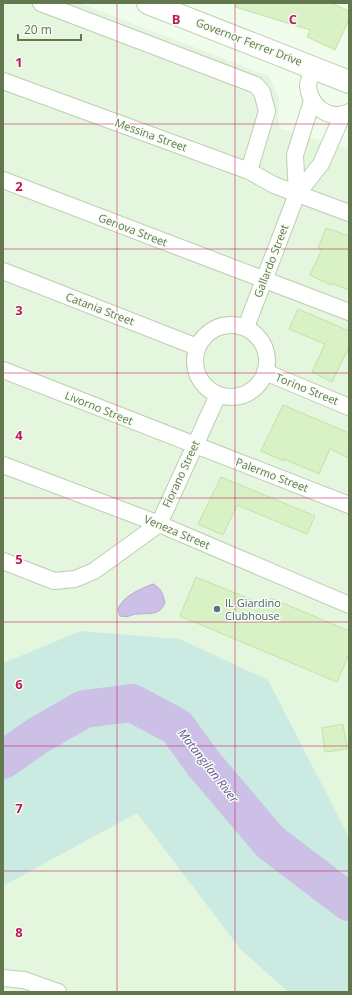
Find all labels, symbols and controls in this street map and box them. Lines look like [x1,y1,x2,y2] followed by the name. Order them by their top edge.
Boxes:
[172,10,181,28] text: B
[289,10,297,28] text: C
[194,14,305,69] street label: Governor Ferrer Drive
[18,16,81,42] scale bar
[24,21,52,38] text: 20 m
[15,53,23,71] text: 1
[113,115,189,155] street label: Messina Street
[15,177,23,195] text: 2
[97,209,170,250] street label: Genova Street
[250,222,291,300] street label: Gallardo Street
[64,289,137,329] street label: Catania Street
[15,301,23,319] text: 3
[273,369,341,408] street label: Torino Street
[63,387,135,428] street label: Livorno Street
[15,426,23,444] text: 4
[158,438,203,510] street label: Fiorano Street
[234,454,311,495] street label: Palermo Street
[142,511,213,552] street label: Veneza Street
[15,550,23,568] text: 5
[225,595,281,623] place label: IL Giardino Clubhouse
[212,604,222,614] marker: IL Giardino Clubhouse
[15,675,23,693] text: 6
[174,725,243,807] water label: Matangilan River
[15,799,23,817] text: 7
[15,923,23,941] text: 8

